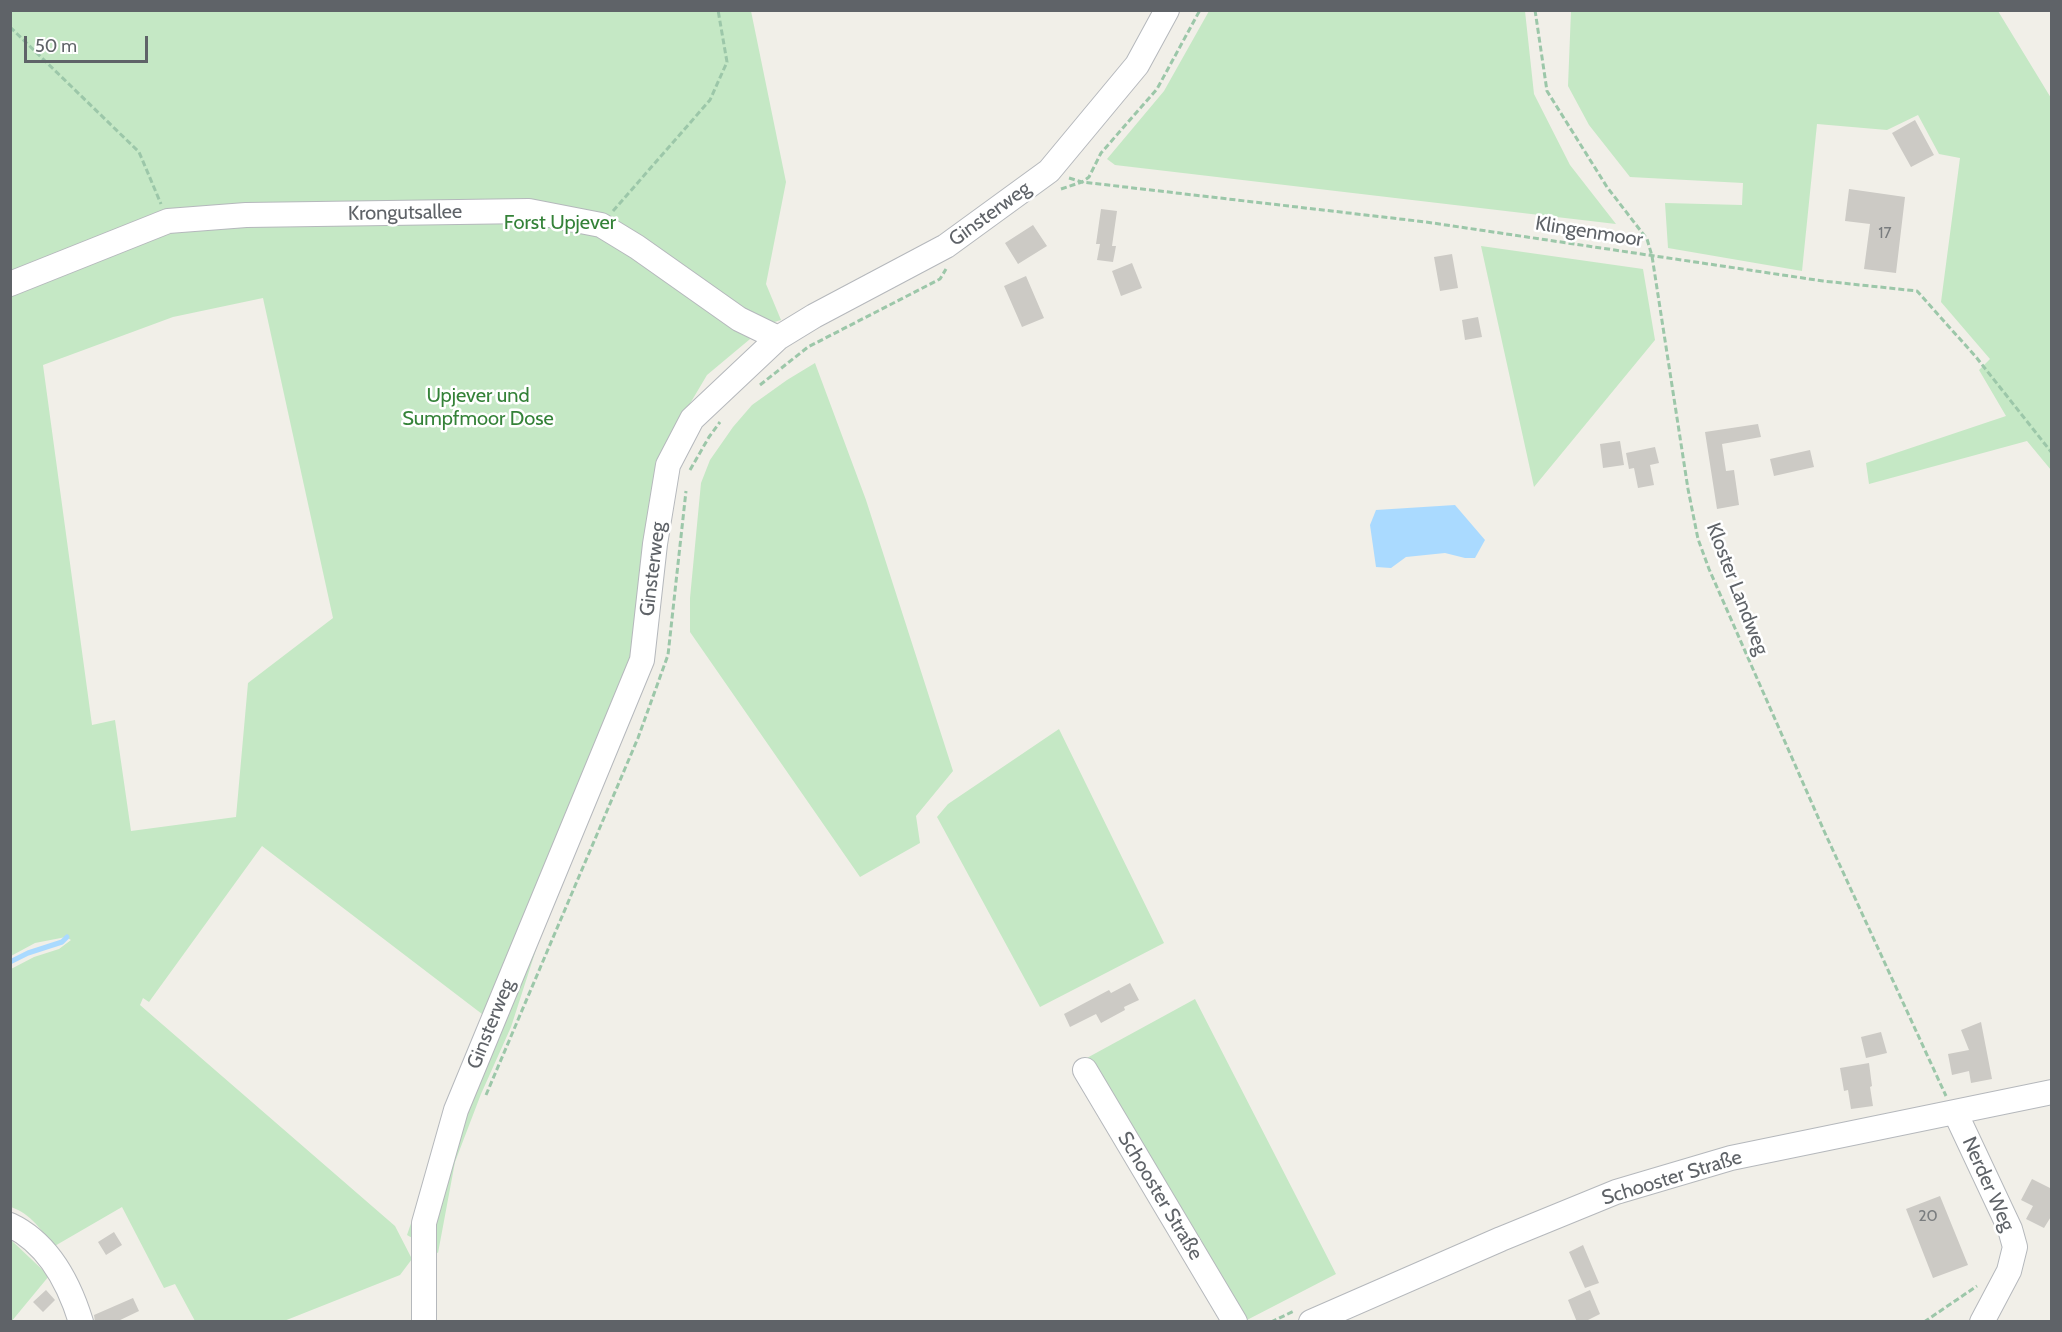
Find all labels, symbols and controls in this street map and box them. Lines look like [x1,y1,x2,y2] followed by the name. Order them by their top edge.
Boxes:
[27,24,152,62] scale bar
[35,35,77,57] text: 50 m
[945,176,1035,252] street label: Ginsterweg
[348,200,462,226] street label: Krongutsallee
[504,211,616,235] park label: Forst Upjever
[1533,212,1645,252] street label: Klingenmoor
[1878,223,1892,243] house number: 17
[402,384,554,431] park label: Upjever und Sumpfmoor Dose
[635,520,671,618] street label: Ginsterweg
[1701,520,1773,658] street label: Kloster Landweg
[462,976,520,1072] street label: Ginsterweg
[1112,1128,1208,1264] street label: Schooster Straße
[1957,1133,2019,1235] street label: Nerder Weg
[1599,1145,1745,1211] street label: Schooster Straße
[1918,1206,1938,1226] house number: 20

